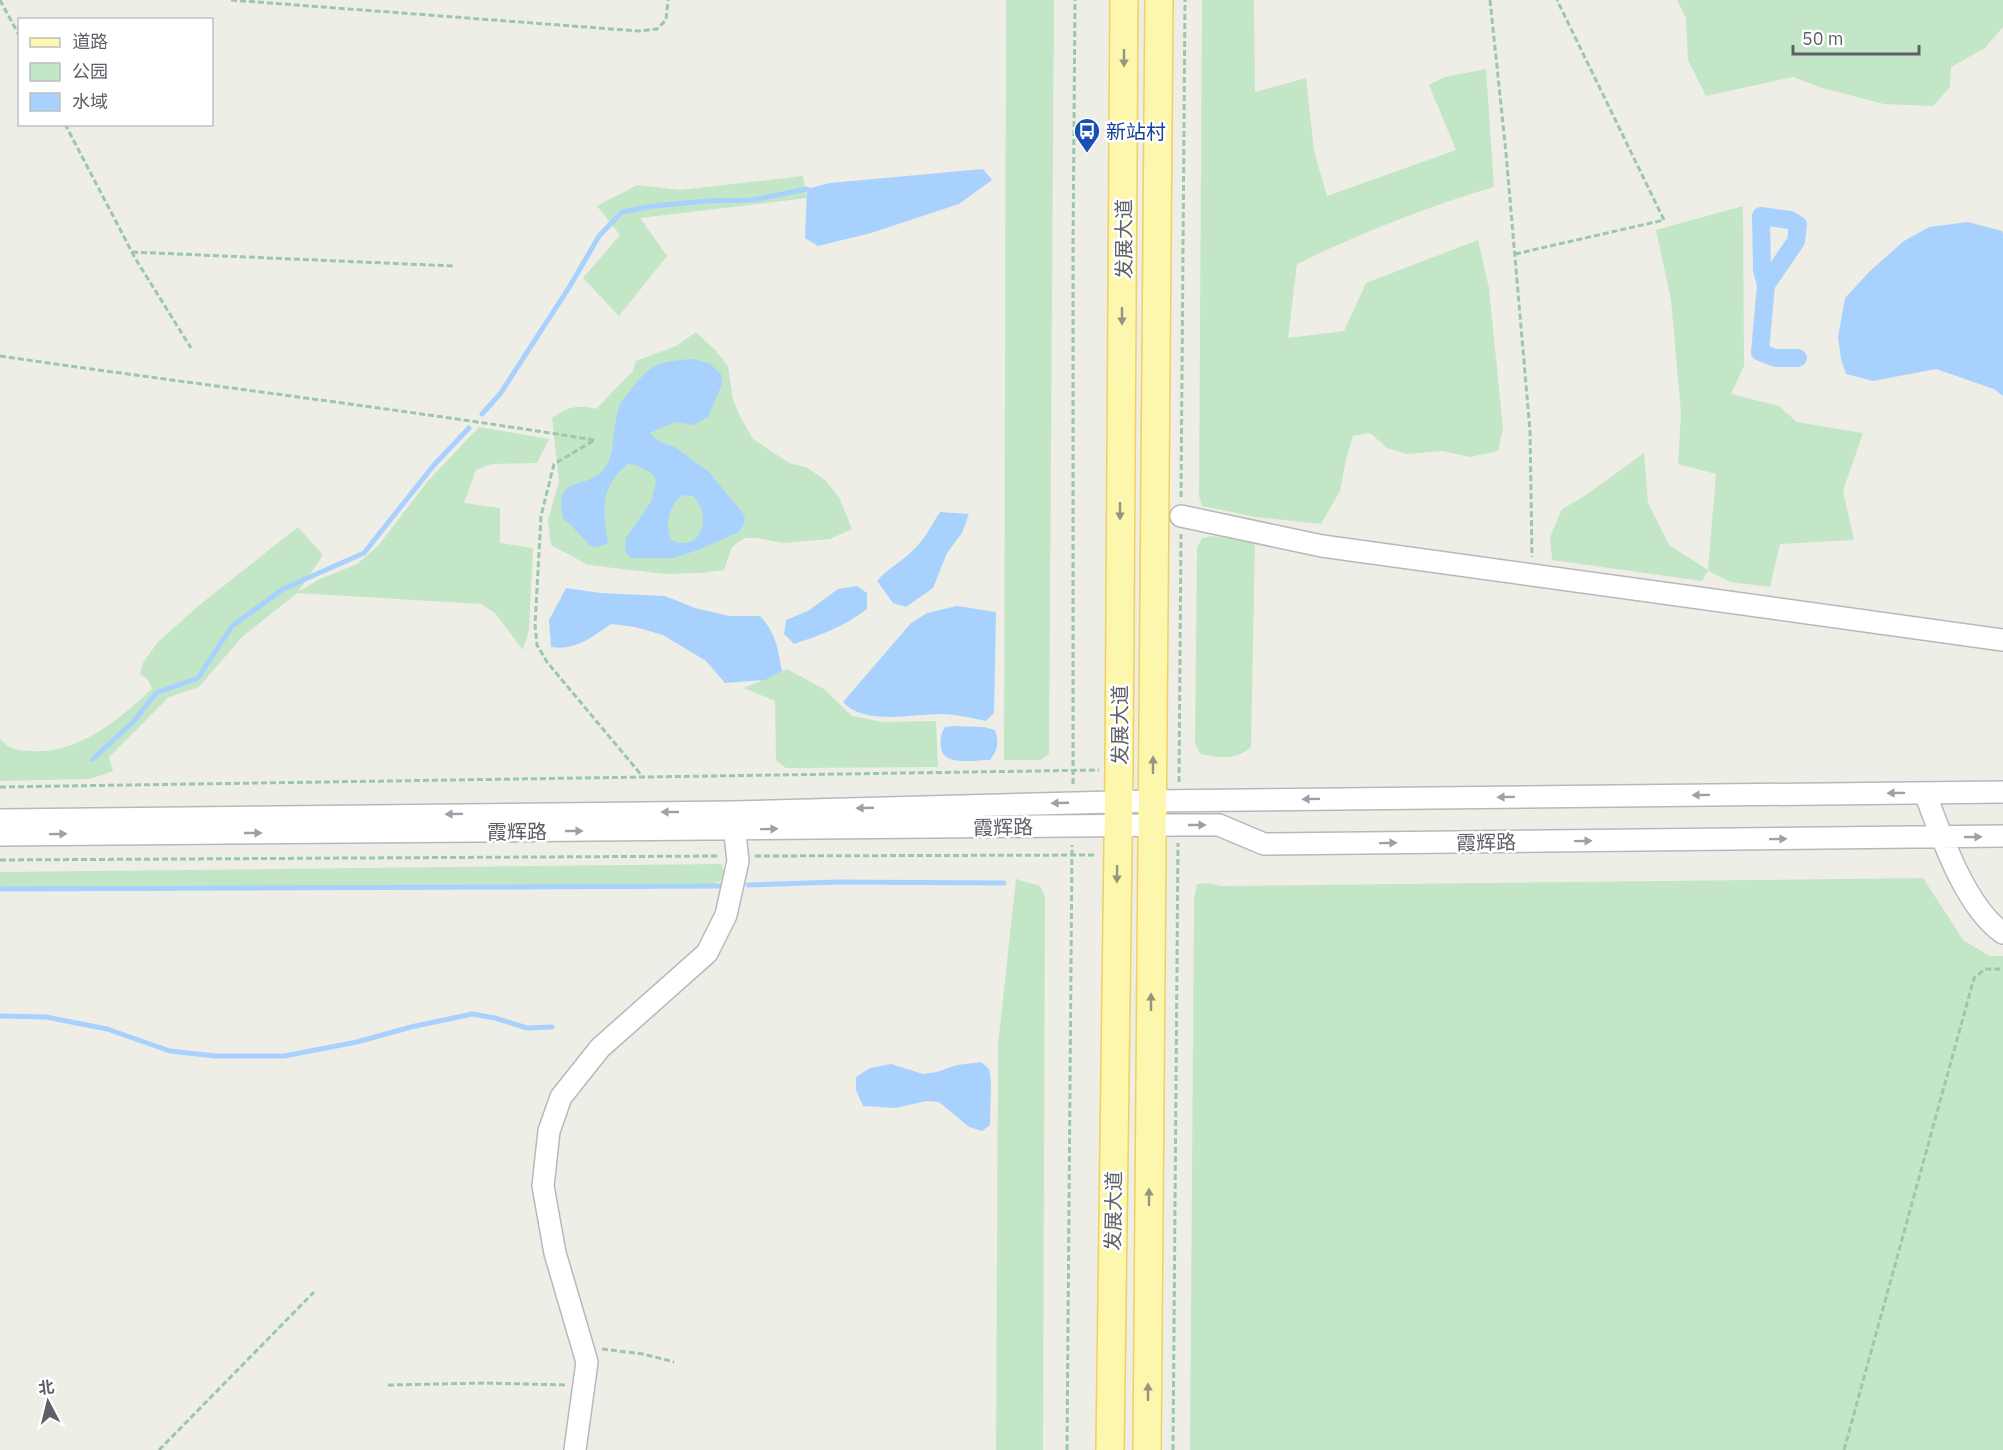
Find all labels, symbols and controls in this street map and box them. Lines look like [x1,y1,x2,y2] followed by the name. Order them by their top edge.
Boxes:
[18,18,213,126] legend
[1793,18,1919,56] scale bar
[1802,27,1844,50] text: 50 m
[72,30,108,53] text: 道路
[1119,49,1129,68] one-way arrow
[72,60,108,83] text: 公园
[72,90,108,113] text: 水域
[1072,116,1102,154] bus stop icon: 新站村
[1106,118,1166,145] place label: 新站村
[1110,199,1137,279] street label: 发展大道
[1117,307,1127,326] one-way arrow
[1116,502,1125,521] one-way arrow
[1106,685,1133,765] street label: 发展大道
[1148,755,1158,774] one-way arrow
[1886,788,1905,798] one-way arrow
[1691,790,1710,800] one-way arrow
[1496,792,1515,802] one-way arrow
[1301,795,1320,804] one-way arrow
[1050,798,1069,808] one-way arrow
[855,803,874,813] one-way arrow
[660,807,679,817] one-way arrow
[444,809,463,819] one-way arrow
[973,813,1033,841] street label: 霞辉路
[487,818,547,845] street label: 霞辉路
[1187,820,1206,830] one-way arrow
[760,824,779,834] one-way arrow
[565,826,584,836] one-way arrow
[244,828,263,838] one-way arrow
[1456,828,1516,856] street label: 霞辉路
[49,829,68,839] one-way arrow
[1963,832,1982,842] one-way arrow
[1769,834,1788,844] one-way arrow
[1574,836,1593,846] one-way arrow
[1379,838,1398,848] one-way arrow
[1112,865,1122,884] one-way arrow
[1146,992,1156,1011] one-way arrow
[1099,1171,1127,1251] street label: 发展大道
[1144,1187,1154,1206] one-way arrow
[18,1372,78,1432] north arrow
[37,1376,55,1398] text: 北
[1143,1382,1153,1401] one-way arrow

